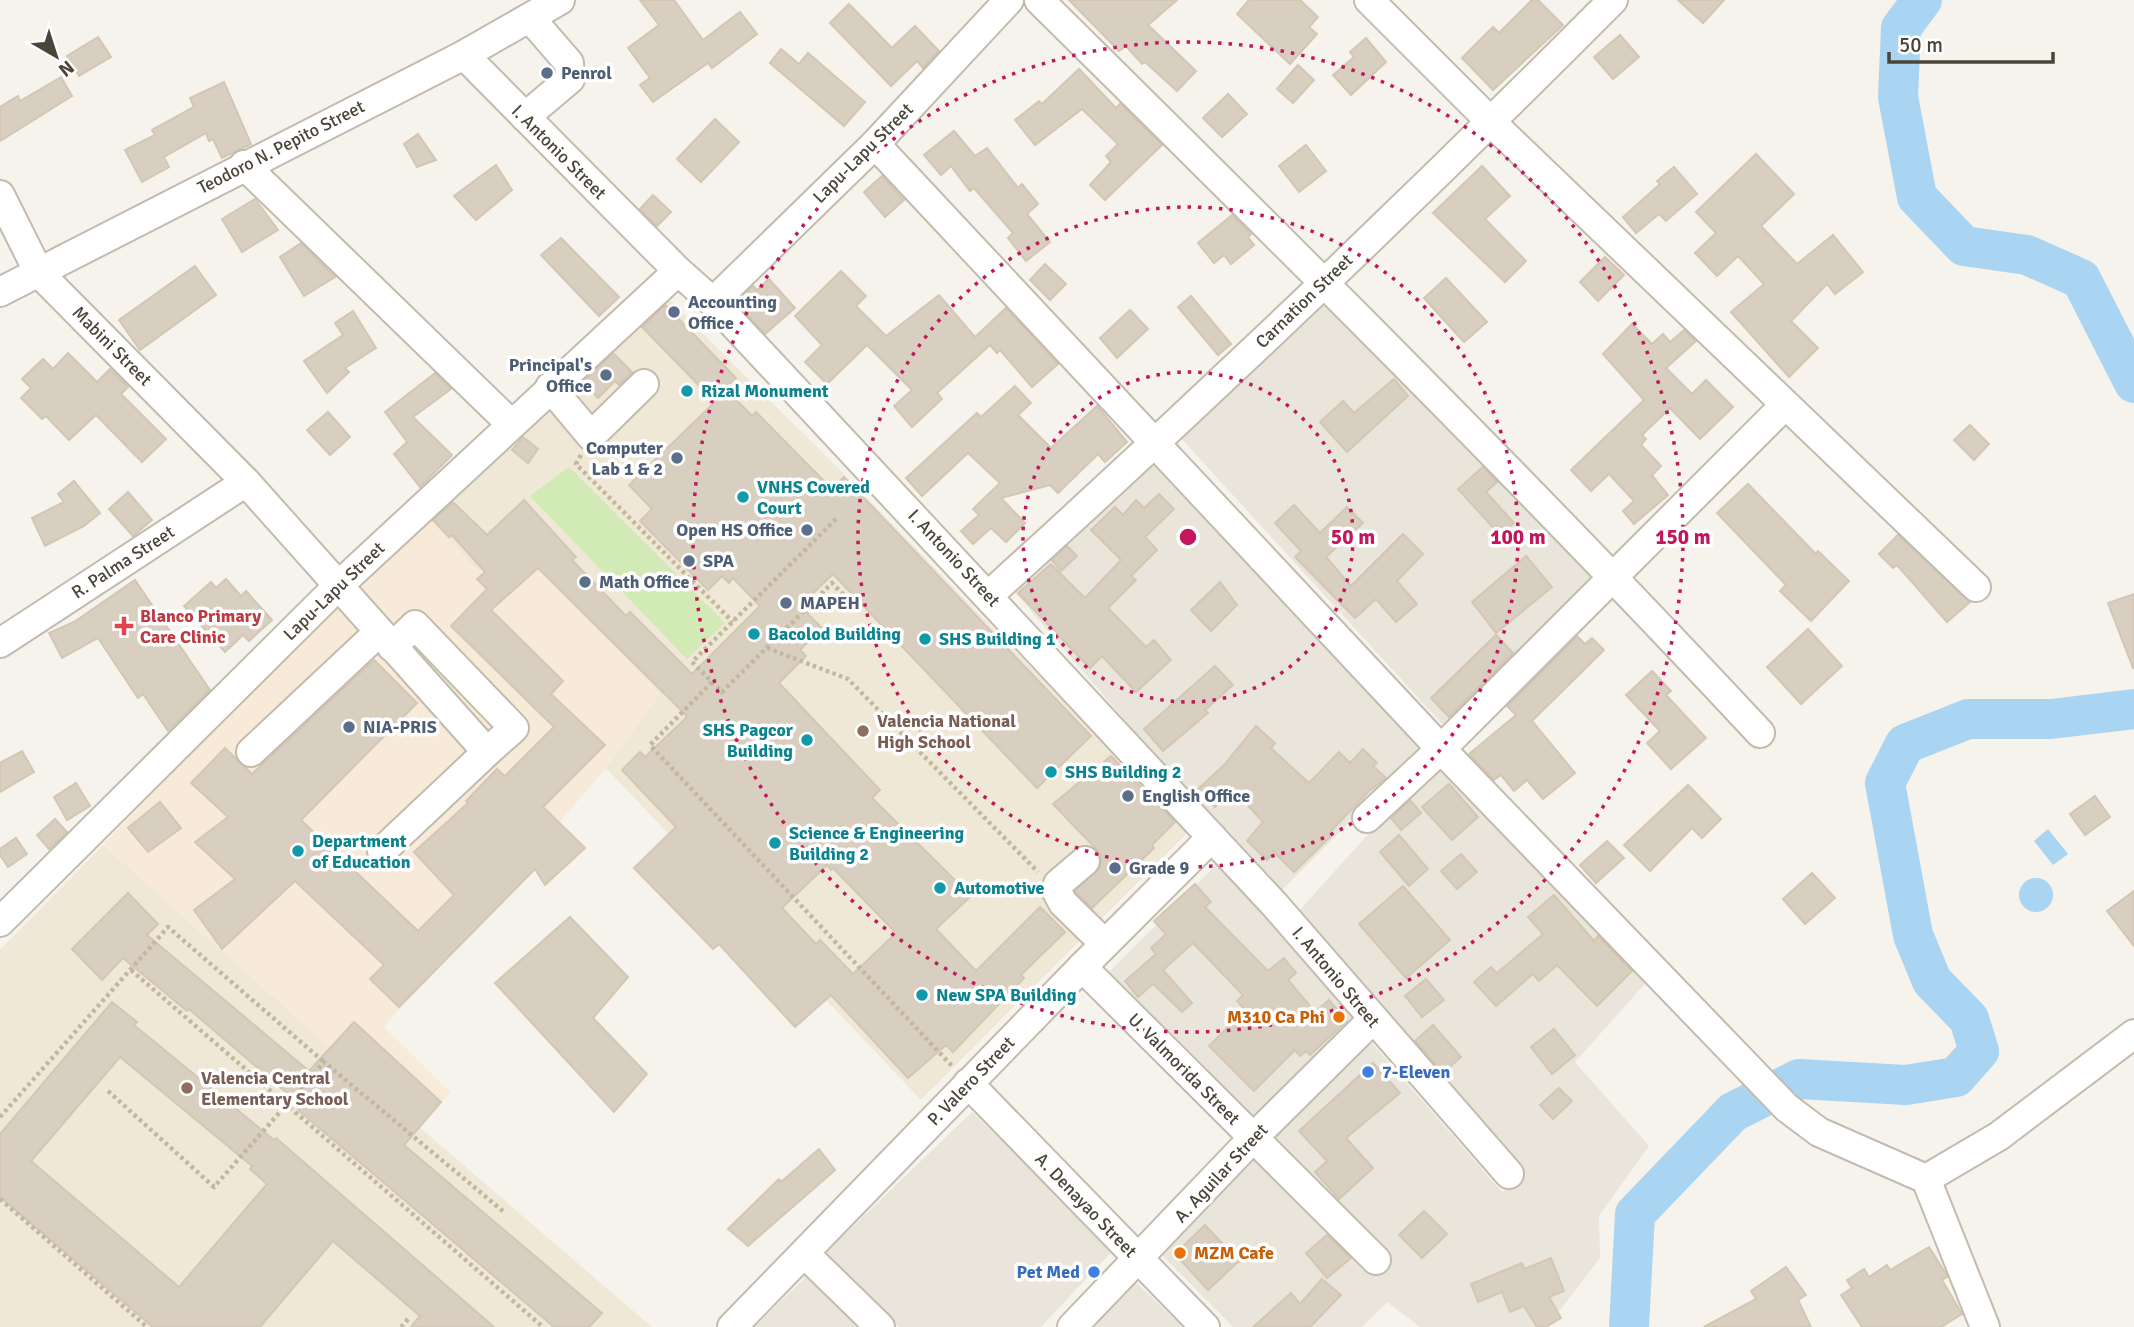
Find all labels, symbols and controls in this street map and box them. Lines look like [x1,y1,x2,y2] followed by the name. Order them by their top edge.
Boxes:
[21,21,91,91] north arrow
[1889,21,2054,65] scale bar
[1899,32,1943,58] text: 50 m
[53,55,79,82] text: N
[561,62,612,84] place label: Penrol
[539,65,555,81] marker: Penrol
[194,95,368,199] street label: Teodoro N. Pepito Street
[808,98,918,208] street label: Lapu-Lapu Street
[507,100,611,204] street label: I. Antonio Street
[1251,249,1357,353] street label: Carnation Street
[688,291,777,334] place label: Accounting Office
[68,302,156,390] street label: Mabini Street
[666,304,682,320] marker: Accounting Office
[509,354,592,397] place label: Principal's Office
[598,367,614,383] marker: Principal's Office
[701,380,829,402] place label: Rizal Monument
[679,383,695,399] marker: Rizal Monument
[586,437,664,480] place label: Computer Lab 1 & 2
[669,450,685,466] marker: Computer Lab 1 & 2
[757,476,870,519] place label: VNHS Covered Court
[735,489,751,505] marker: VNHS Covered Court
[903,505,1005,611] street label: I. Antonio Street
[676,519,793,541] place label: Open HS Office
[68,521,178,603] street label: R. Palma Street
[799,522,815,538] marker: Open HS Office
[1331,524,1375,550] text: 50 m
[1490,524,1546,550] text: 100 m
[1655,524,1711,550] text: 150 m
[1176,525,1200,549] centre of rings
[279,537,389,645] street label: Lapu-Lapu Street
[703,550,735,572] place label: SPA
[681,553,697,569] marker: SPA
[599,571,690,593] place label: Math Office
[577,574,593,590] marker: Math Office
[800,592,860,614] place label: MAPEH
[778,595,794,611] marker: MAPEH
[140,605,261,648] place label: Blanco Primary Care Clinic
[114,616,134,636] marker: Blanco Primary Care Clinic
[768,623,901,645] place label: Bacolod Building
[746,626,762,642] marker: Bacolod Building
[939,628,1056,650] place label: SHS Building 1
[917,631,933,647] marker: SHS Building 1
[877,710,1016,753] place label: Valencia National High School
[363,716,437,738] place label: NIA-PRIS
[341,719,357,735] marker: NIA-PRIS
[703,719,794,762] place label: SHS Pagcor Building
[855,723,871,739] marker: Valencia National High School
[799,732,815,748] marker: SHS Pagcor Building
[1065,761,1181,783] place label: SHS Building 2
[1043,764,1059,780] marker: SHS Building 2
[1142,785,1250,807] place label: English Office
[1120,788,1136,804] marker: English Office
[789,822,965,865] place label: Science & Engineering Building 2
[312,830,411,873] place label: Department of Education
[767,835,783,851] marker: Science & Engineering Building 2
[290,843,306,859] marker: Department of Education
[1129,857,1190,879] place label: Grade 9
[1107,860,1123,876] marker: Grade 9
[954,877,1045,899] place label: Automotive
[932,880,948,896] marker: Automotive
[1287,922,1385,1032] street label: I. Antonio Street
[936,984,1077,1006] place label: New SPA Building
[914,987,930,1003] marker: New SPA Building
[1227,1006,1325,1028] place label: M310 Ca Phi
[1123,1008,1245,1130] street label: U. Valmorida Street
[1331,1009,1347,1025] marker: M310 Ca Phi
[923,1032,1019,1130] street label: P. Valero Street
[1382,1061,1450,1083] place label: 7-Eleven
[1360,1064,1376,1080] marker: 7-Eleven
[201,1067,349,1110] place label: Valencia Central Elementary School
[179,1080,195,1096] marker: Valencia Central Elementary School
[1170,1119,1272,1227] street label: A. Aguilar Street
[1030,1148,1142,1262] street label: A. Denayao Street
[1194,1242,1274,1264] place label: MZM Cafe
[1172,1245,1188,1261] marker: MZM Cafe
[1017,1261,1080,1283] place label: Pet Med
[1086,1264,1102,1280] marker: Pet Med

